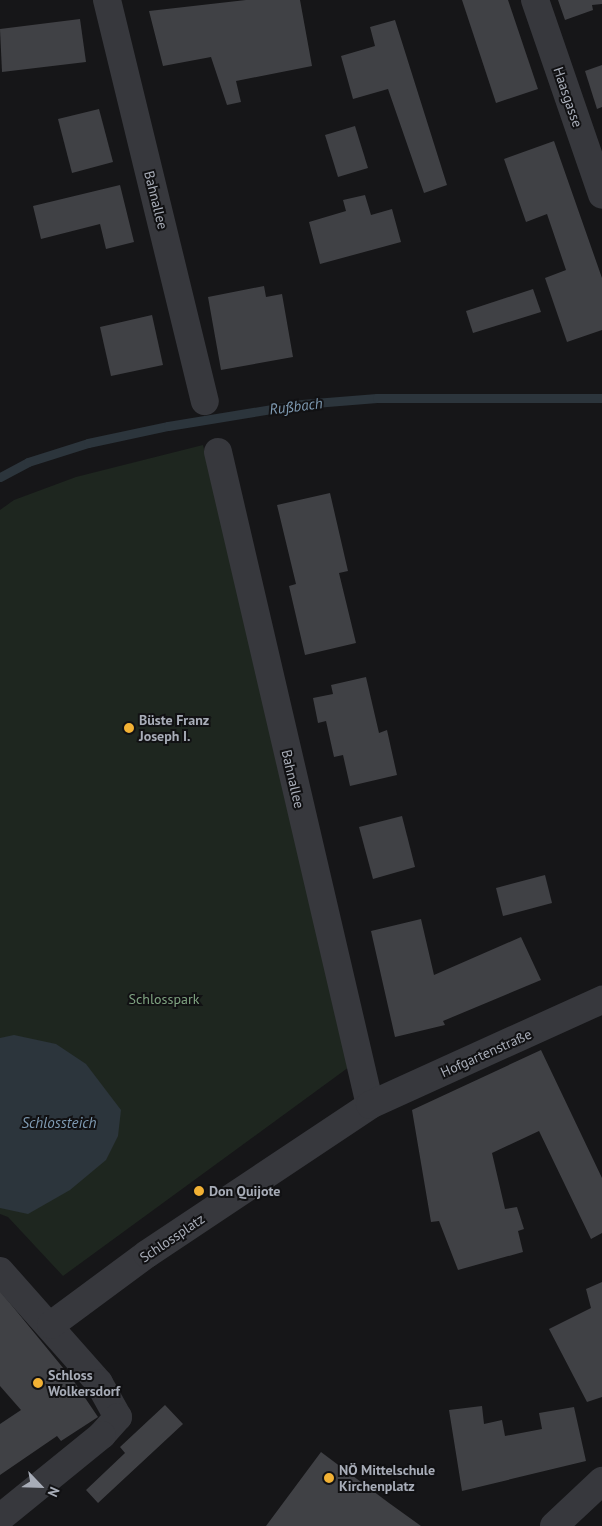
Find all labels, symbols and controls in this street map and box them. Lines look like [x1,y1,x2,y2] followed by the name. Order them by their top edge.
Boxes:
[550,65,586,129] street label: Haasgasse
[141,169,171,231] street label: Bahnallee
[268,394,324,418] water label: Rußbach
[139,712,209,744] place label: Büste Franz Joseph I.
[123,722,135,734] marker: Büste Franz Joseph I.
[278,748,308,810] street label: Bahnallee
[129,991,199,1007] park label: Schlosspark
[438,1025,534,1081] street label: Hofgartenstraße
[21,1114,97,1132] water label: Schlossteich
[209,1183,281,1199] place label: Don Quijote
[193,1185,205,1197] marker: Don Quijote
[136,1210,208,1266] street label: Schlossplatz
[48,1367,120,1400] place label: Schloss Wolkersdorf
[32,1377,44,1389] marker: Schloss Wolkersdorf
[15,1461,65,1511] north arrow
[339,1462,435,1494] place label: NÖ Mittelschule Kirchenplatz
[323,1472,335,1484] marker: NÖ Mittelschule Kirchenplatz
[44,1484,64,1500] text: N

